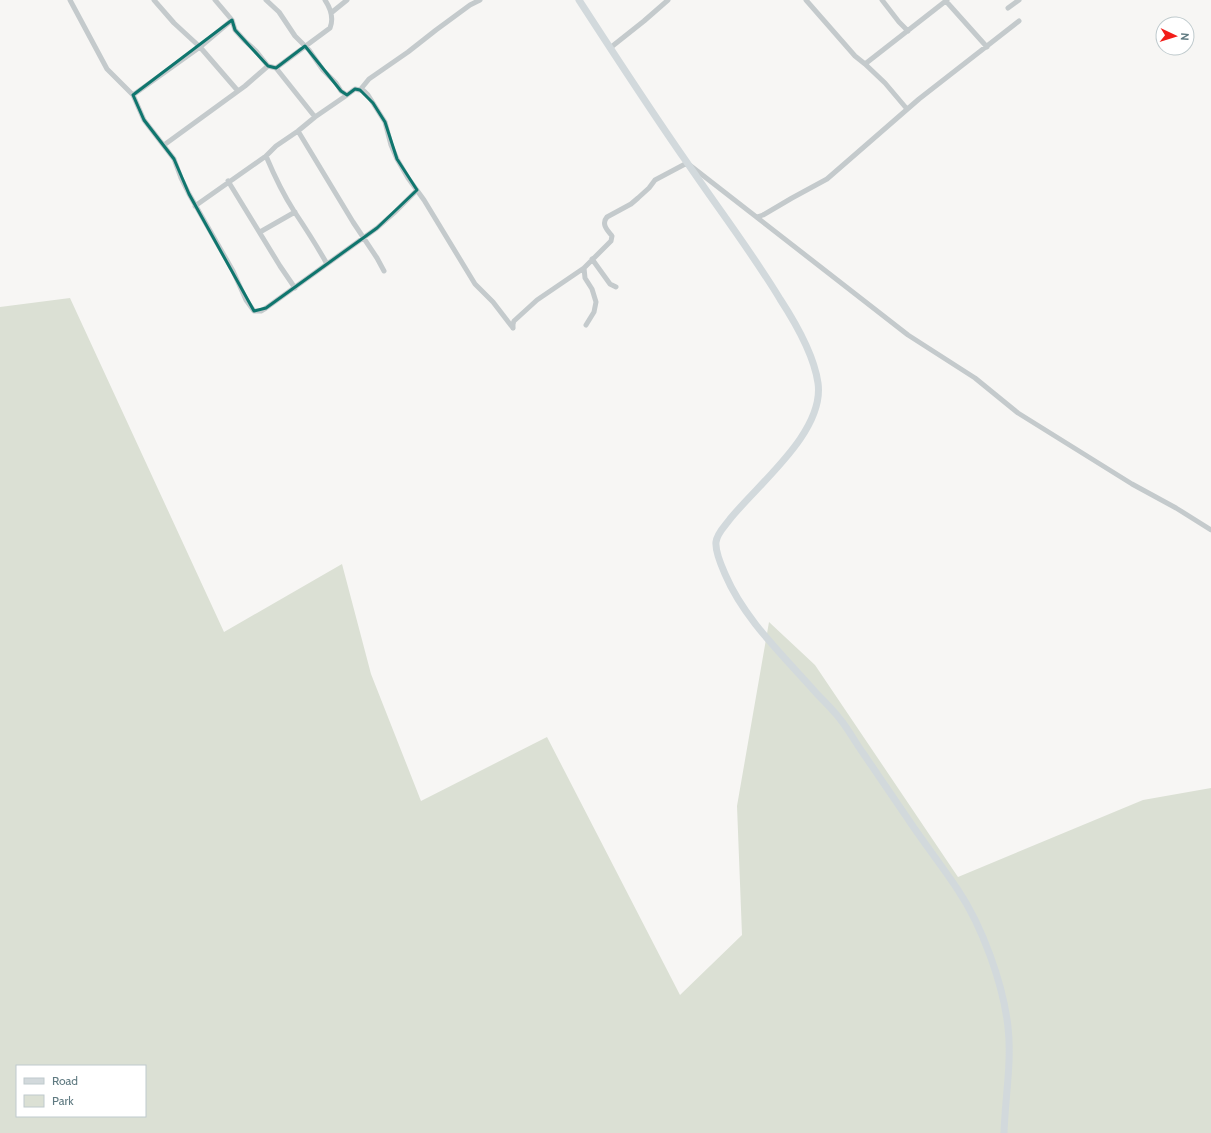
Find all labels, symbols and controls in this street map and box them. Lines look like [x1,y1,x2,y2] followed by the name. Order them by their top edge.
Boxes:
[1155,16,1195,56] north arrow
[1178,32,1192,41] text: N
[16,1065,146,1117] legend
[52,1073,78,1088] text: Road
[52,1093,74,1108] text: Park

